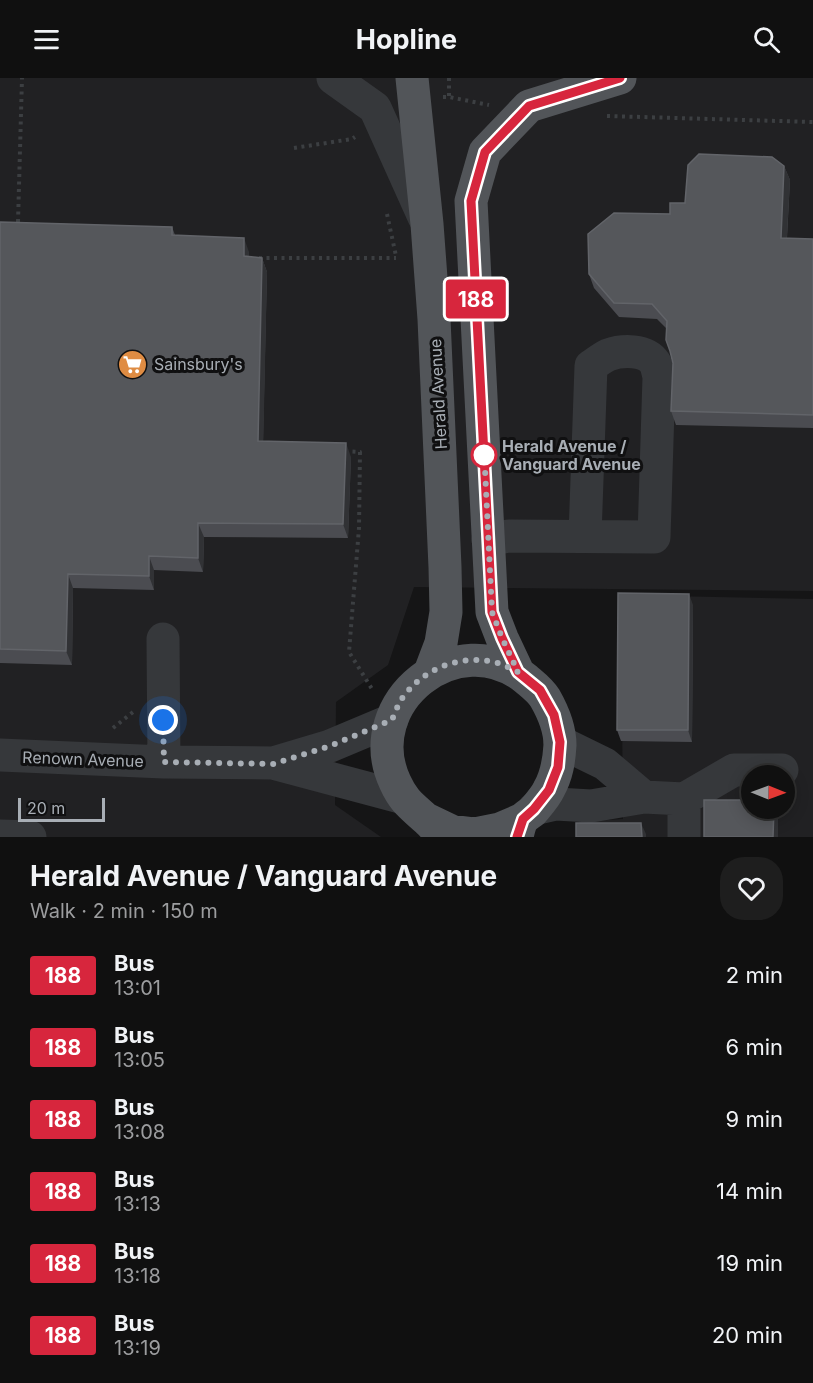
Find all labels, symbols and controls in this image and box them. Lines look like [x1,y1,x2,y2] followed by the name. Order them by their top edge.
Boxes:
[30,23,63,56] icon: menu
[356,23,457,56] text: Hopline
[750,23,783,56] icon: search
[442,280,510,318] line badge: 188
[458,287,494,312] text: 188
[425,338,451,450] street label: Herald Avenue
[117,348,149,380] supermarket icon: Sainsbury's
[154,354,243,374] place label: Sainsbury's
[502,436,641,474] place label: Herald Avenue / Vanguard Avenue
[471,442,497,468] marker: Herald Avenue / Vanguard Avenue
[148,705,178,735] your location
[22,747,144,771] street label: Renown Avenue
[741,765,795,819] north arrow
[741,765,795,819] map controls
[18,795,105,822] scale bar
[27,798,65,818] text: 20 m
[720,857,783,920] button: heart
[30,859,497,893] text: Herald Avenue / Vanguard Avenue
[30,899,218,923] text: Walk · 2 min · 150 m
[114,950,155,976] text: Bus
[726,962,783,988] text: 2 min
[45,963,81,988] text: 188
[114,976,161,1000] text: 13:01
[114,1022,155,1048] text: Bus
[726,1034,783,1060] text: 6 min
[45,1035,81,1060] text: 188
[114,1048,165,1072] text: 13:05
[114,1094,155,1120] text: Bus
[726,1106,783,1132] text: 9 min
[45,1107,81,1132] text: 188
[114,1120,165,1144] text: 13:08
[114,1166,155,1192] text: Bus
[716,1178,783,1204] text: 14 min
[45,1179,81,1204] text: 188
[114,1192,161,1216] text: 13:13
[114,1238,155,1264] text: Bus
[717,1250,783,1276] text: 19 min
[45,1251,81,1276] text: 188
[114,1264,161,1288] text: 13:18
[114,1310,155,1336] text: Bus
[712,1322,783,1348] text: 20 min
[45,1323,81,1348] text: 188
[114,1336,161,1360] text: 13:19

